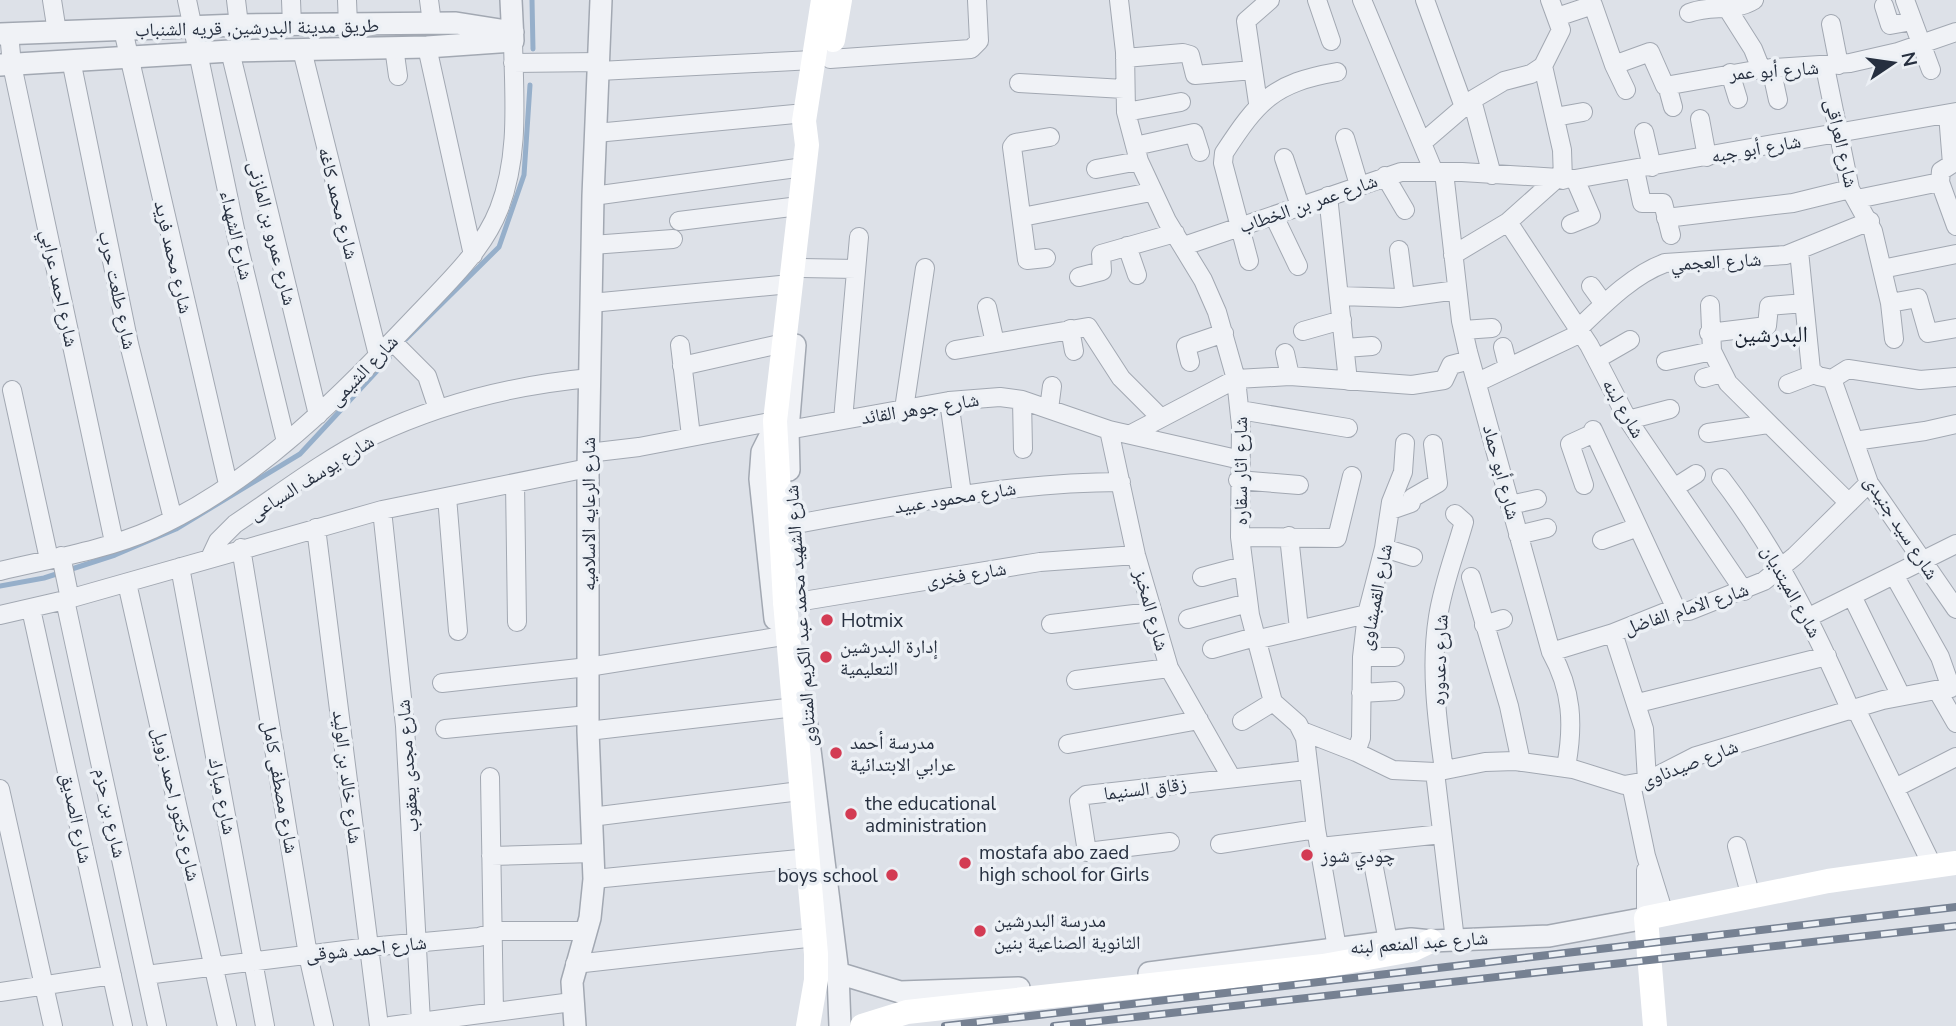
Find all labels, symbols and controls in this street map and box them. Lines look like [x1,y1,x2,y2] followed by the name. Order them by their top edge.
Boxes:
[135,13,379,43] street label: طريق مدينة البدرشين, قريه الشنباب
[1858,28,1928,98] north arrow
[1894,50,1923,69] text: N
[1727,55,1820,87] street label: شارع أبو عمر
[1818,96,1864,190] street label: شارع العراقى
[1709,128,1803,170] street label: شارع أبو جبه
[312,144,365,262] street label: شارع محمد كاغه
[242,158,303,308] street label: شارع عمرو بن المازنى
[1236,168,1381,240] street label: شارع عمر بن الخطاب
[213,188,259,283] street label: شارع الشهداء
[147,198,199,316] street label: شارع محمد فريد
[32,227,84,350] street label: شارع احمد عرابي
[92,228,142,352] street label: شارع طلعت حرب
[1670,247,1762,279] street label: شارع العجمي
[1734,319,1808,350] district label: البدرشين
[323,329,404,412] street label: شارع الشيمى
[1596,374,1651,443] street label: شارع لبنه
[859,387,981,431] street label: شارع جوهر القائد
[1228,417,1254,525] street label: شارع اثار سقاره
[1476,422,1526,523] street label: شارع أبو حماد
[244,429,379,527] street label: شارع يوسف السباعى
[576,437,602,591] street label: شارع الرعايه الاسلاميه
[1858,470,1945,585] street label: شارع سيد جنيدى
[892,476,1018,520] street label: شارع محمود عبيد
[779,484,823,748] street label: شارع الشهيد محمد عبد الكريم المتناوى
[1755,540,1827,643] street label: شارع الميتديان
[1353,542,1399,653] street label: شارع القمبشاوى
[924,556,1008,594] street label: شارع فخرى
[1127,566,1175,654] street label: شارع المخبز
[1621,577,1752,641] street label: شارع الامام الفاضل
[841,608,903,634] place label: Hotmix
[819,612,835,628] marker: Hotmix
[1425,614,1455,706] street label: شارع دعدوره
[840,634,938,682] place label: إدارة البدرشين التعليمية
[818,649,834,665] marker: إدارة البدرشين التعليمية
[390,699,426,833] street label: شارع مجدى يعقوب
[326,709,368,845] street label: شارع خالد بن الوليد
[256,719,304,856] street label: شارع مصطفى كامل
[146,725,206,884] street label: شارع دكتور احمد زويل
[850,730,956,780] place label: مدرسة أحمد عرابي الابتدائية
[1637,733,1742,794] street label: شارع صيدناوى
[828,745,844,761] marker: مدرسة أحمد عرابي الابتدائية
[202,755,242,837] street label: شارع مبارك
[88,766,132,861] street label: شارع بن حزم
[54,770,98,866] street label: شارع الصديق
[1102,771,1188,807] street label: زقاق السنيما
[865,791,997,839] place label: the educational administration
[843,806,859,822] marker: the educational administration
[979,840,1149,888] place label: mostafa abo zaed high school for Girls
[1320,843,1395,871] place label: چودي شوز
[1299,847,1315,863] marker: چودي شوز
[957,855,973,871] marker: mostafa abo zaed high school for Girls
[777,863,878,889] place label: boys school
[884,867,900,883] marker: boys school
[994,908,1141,956] place label: مدرسة البدرشين الثانوية الصناعية بنين
[972,923,988,939] marker: مدرسة البدرشين الثانوية الصناعية بنين
[1349,925,1489,961] street label: شارع عبد المنعم لبنه
[304,930,428,968] street label: شارع احمد شوقى

